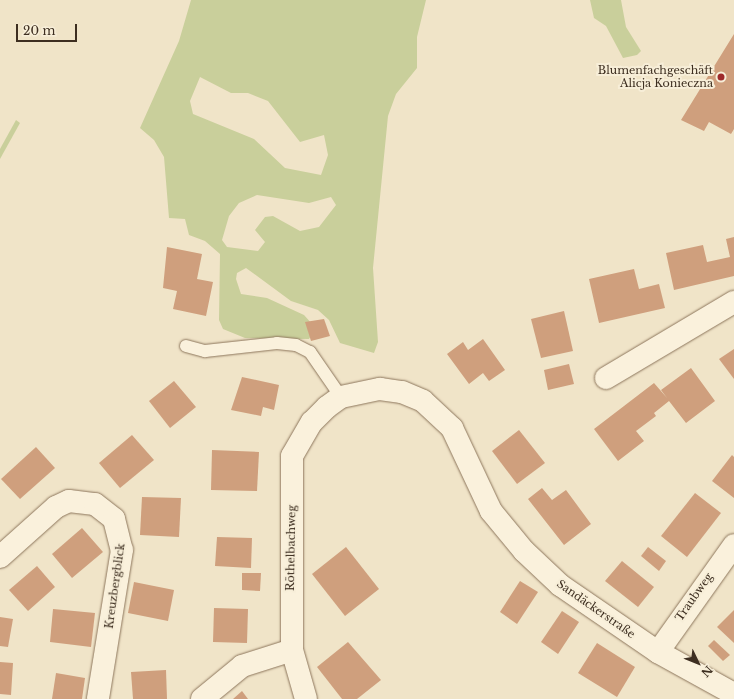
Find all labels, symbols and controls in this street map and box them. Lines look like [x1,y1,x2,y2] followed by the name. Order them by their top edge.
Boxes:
[18,16,79,42] scale bar
[23,23,55,38] text: 20 m
[598,64,713,90] place label: Blumenfachgeschäft Alicja Konieczna
[716,72,726,82] marker: Blumenfachgeschäft Alicja Konieczna
[284,505,298,591] street label: Röthelbachweg
[102,542,128,630] street label: Kreuzbergblick
[673,570,715,624] street label: Traubweg
[554,577,638,641] street label: Sandäckerstraße
[678,643,718,683] north arrow
[698,663,715,680] text: N

